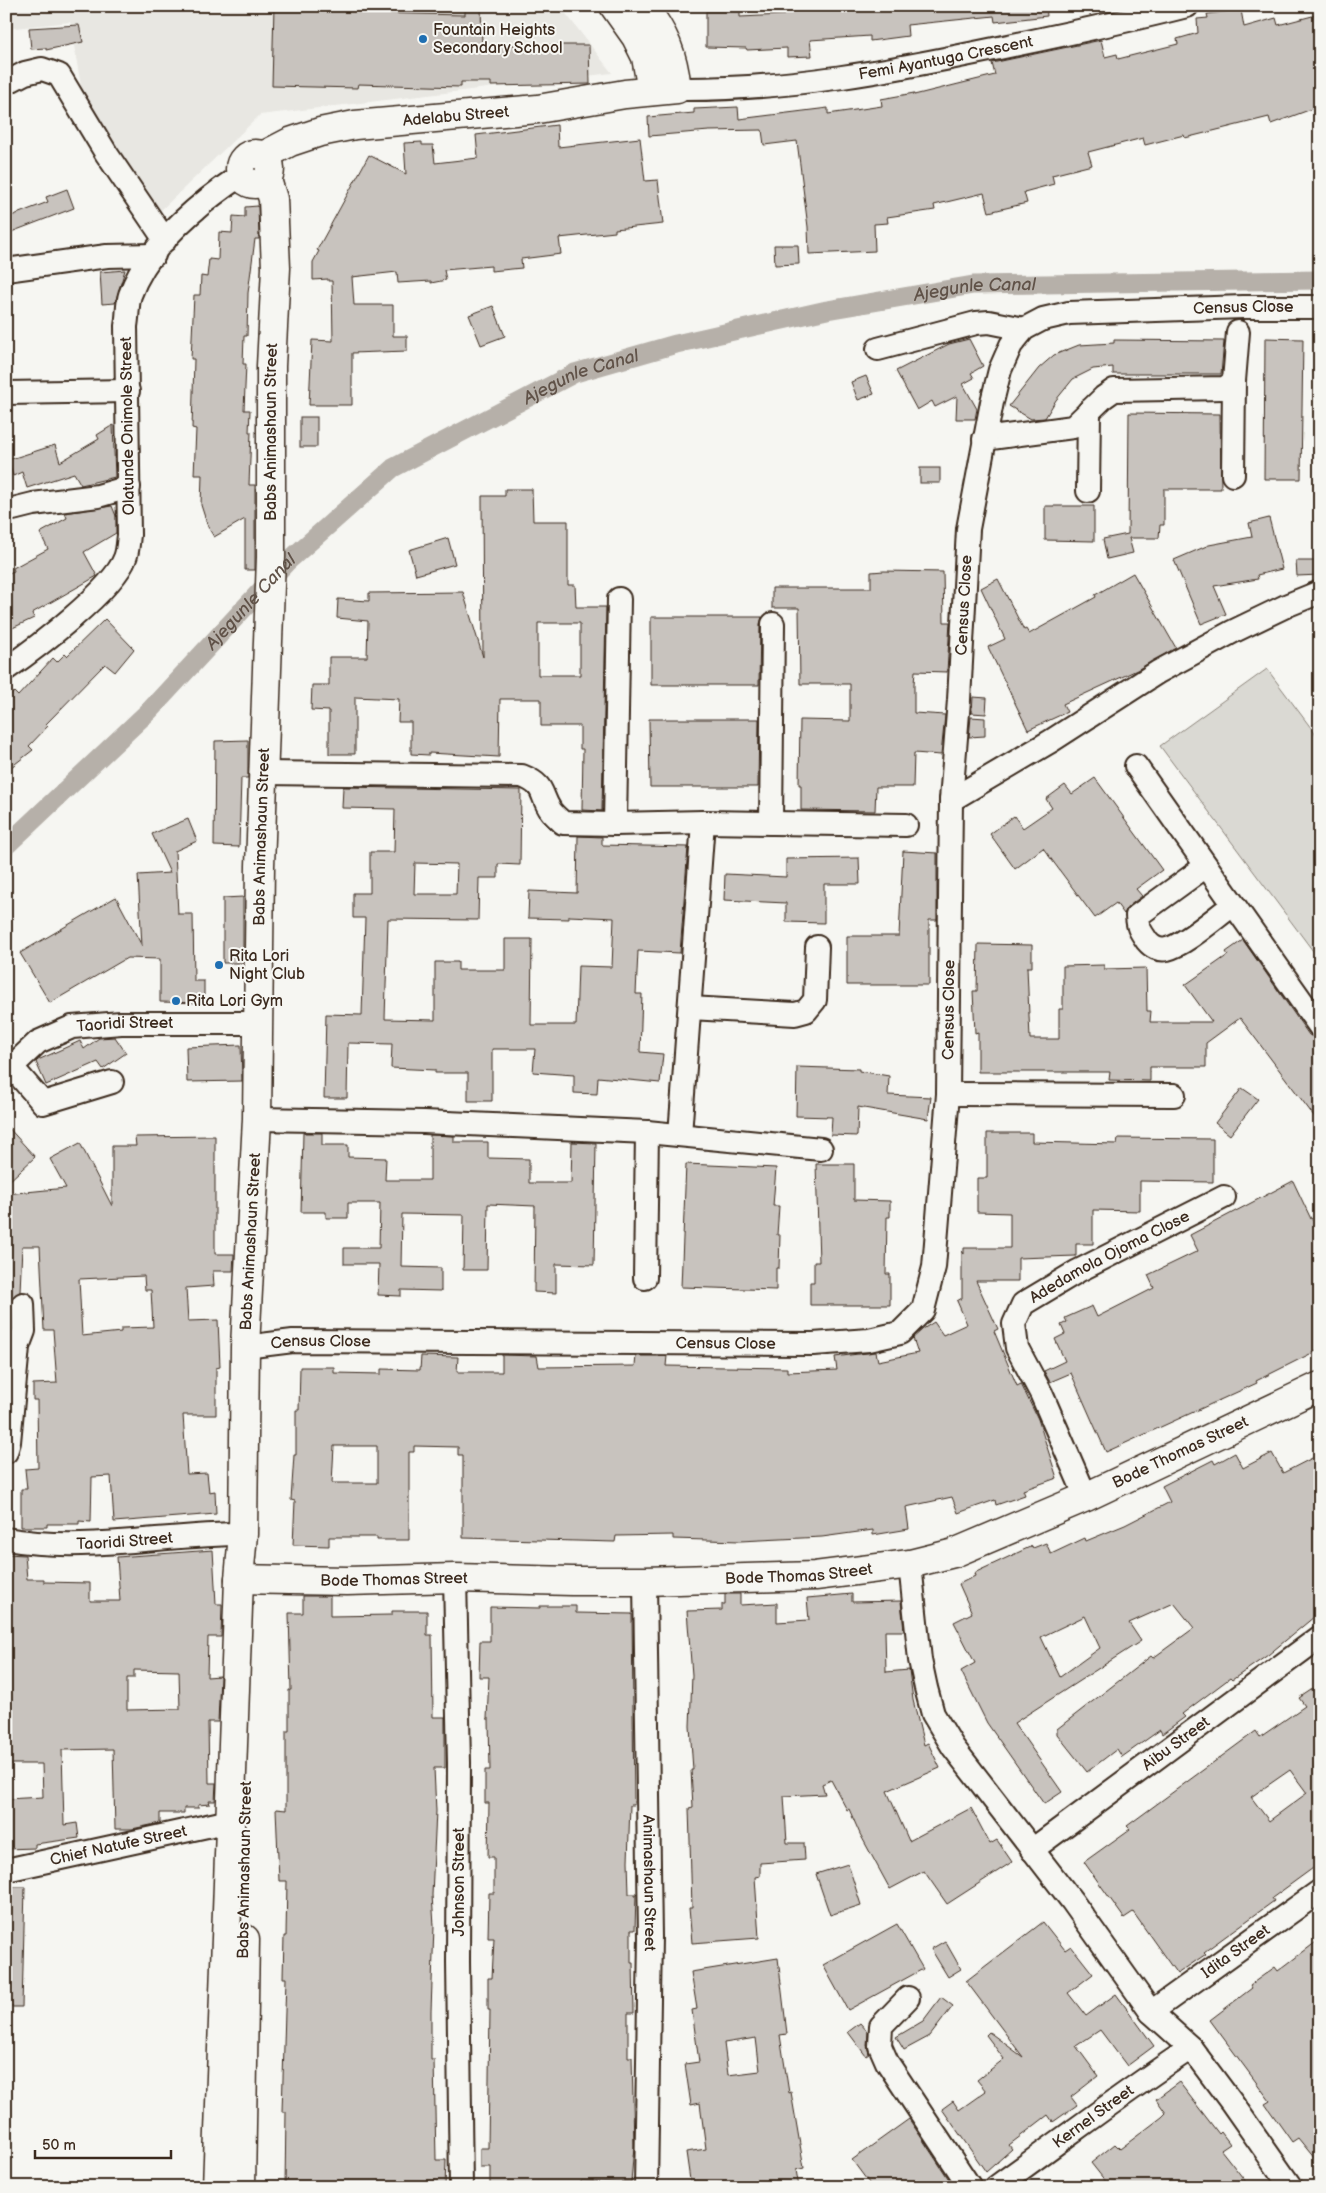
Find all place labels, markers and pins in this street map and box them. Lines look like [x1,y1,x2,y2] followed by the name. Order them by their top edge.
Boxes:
[433,21,563,58] place label: Fountain Heights Secondary School
[417,33,429,45] marker: Fountain Heights Secondary School
[229,947,305,984] place label: Rita Lori Night Club
[213,959,225,971] marker: Rita Lori Night Club
[186,992,283,1011] place label: Rita Lori Gym
[170,995,182,1007] marker: Rita Lori Gym

